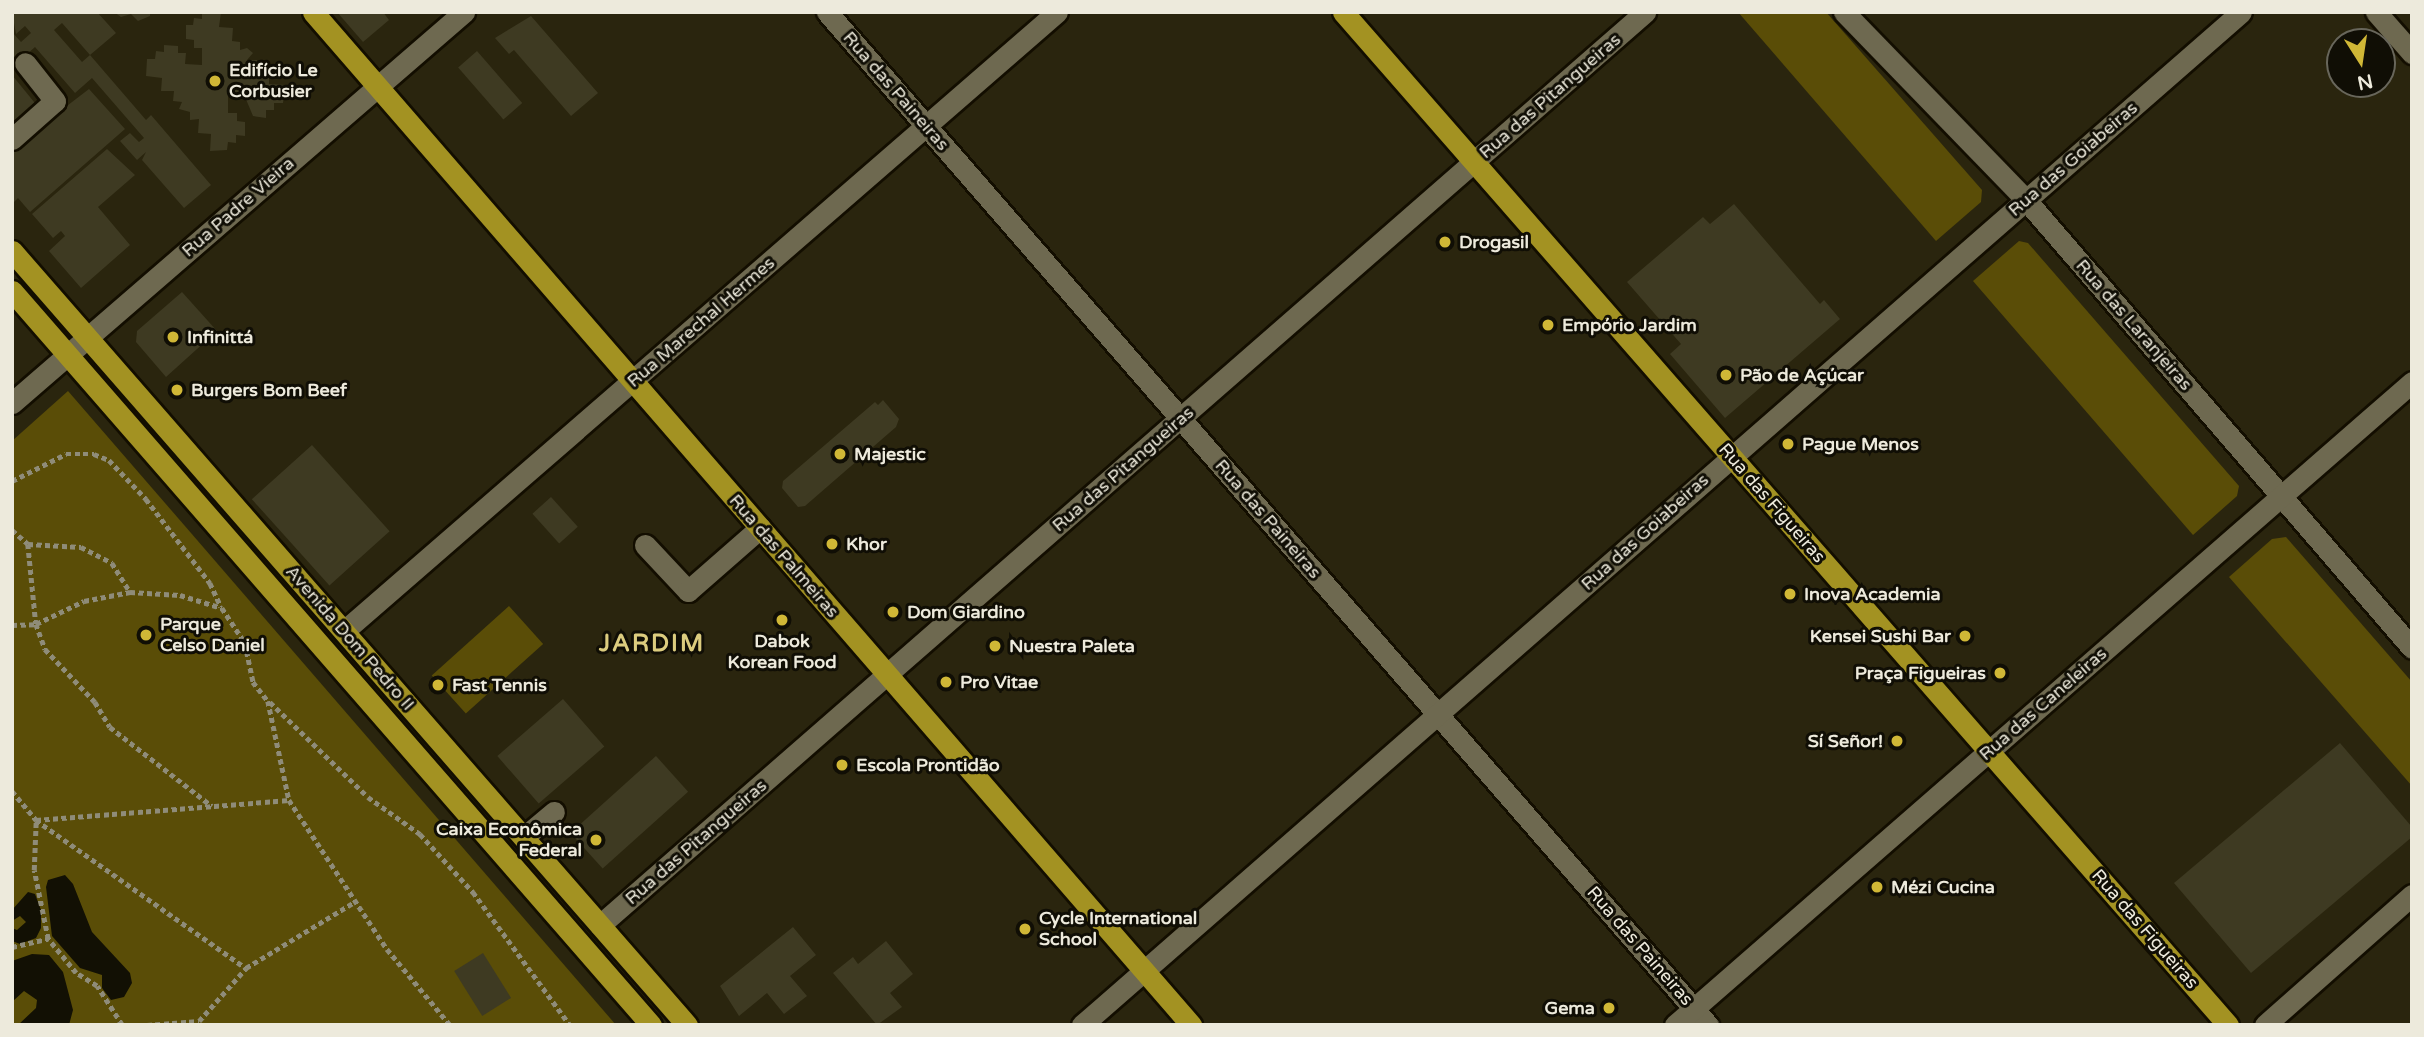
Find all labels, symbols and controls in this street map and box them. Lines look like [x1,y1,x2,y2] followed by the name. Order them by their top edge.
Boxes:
[838,27,954,155] street label: Rua das Paineiras
[2326,28,2396,98] north arrow
[1475,29,1625,163] street label: Rua das Pitangueiras
[229,60,318,102] place label: Edifício Le Corbusier
[2355,69,2375,94] text: N
[207,73,223,89] marker: Edifício Le Corbusier
[2004,97,2142,221] street label: Rua das Goiabeiras
[177,152,299,262] street label: Rua Padre Vieira
[1459,231,1529,253] place label: Drogasil
[1437,234,1453,250] marker: Drogasil
[623,252,779,392] street label: Rua Marechal Hermes
[2071,255,2197,395] street label: Rua das Laranjeiras
[1562,314,1697,336] place label: Empório Jardim
[1540,317,1556,333] marker: Empório Jardim
[187,326,253,348] place label: Infinittá
[165,329,181,345] marker: Infinittá
[1740,364,1864,386] place label: Pão de Açúcar
[1718,367,1734,383] marker: Pão de Açúcar
[191,379,347,401] place label: Burgers Bom Beef
[169,382,185,398] marker: Burgers Bom Beef
[1048,402,1198,536] street label: Rua das Pitangueiras
[1802,433,1919,455] place label: Pague Menos
[1780,436,1796,452] marker: Pague Menos
[1714,439,1830,567] street label: Rua das Figueiras
[854,443,926,465] place label: Majestic
[832,446,848,462] marker: Majestic
[1210,455,1326,583] street label: Rua das Paineiras
[1577,469,1713,595] street label: Rua das Goiabeiras
[725,490,843,622] street label: Rua das Palmeiras
[846,533,887,555] place label: Khor
[824,536,840,552] marker: Khor
[281,561,419,715] street label: Avenida Dom Pedro II
[1804,583,1941,605] place label: Inova Academia
[1782,586,1798,602] marker: Inova Academia
[907,601,1025,623] place label: Dom Giardino
[885,604,901,620] marker: Dom Giardino
[774,612,790,628] marker: Dabok Korean Food
[160,614,265,656] place label: Parque Celso Daniel
[1810,625,1951,647] place label: Kensei Sushi Bar
[138,627,154,643] marker: Parque Celso Daniel
[1957,628,1973,644] marker: Kensei Sushi Bar
[600,630,704,658] district label: JARDIM
[727,631,837,674] place label: Dabok Korean Food
[1009,635,1135,657] place label: Nuestra Paleta
[987,638,1003,654] marker: Nuestra Paleta
[1975,643,2111,765] street label: Rua das Caneleiras
[1855,662,1986,684] place label: Praça Figueiras
[1992,665,2008,681] marker: Praça Figueiras
[960,671,1038,693] place label: Pro Vitae
[452,674,547,696] place label: Fast Tennis
[938,674,954,690] marker: Pro Vitae
[430,677,446,693] marker: Fast Tennis
[1808,730,1883,752] place label: Sí Señor!
[1889,733,1905,749] marker: Sí Señor!
[856,754,1000,776] place label: Escola Prontidão
[834,757,850,773] marker: Escola Prontidão
[621,775,771,909] street label: Rua das Pitangueiras
[436,819,582,862] place label: Caixa Econômica Federal
[588,832,604,848] marker: Caixa Econômica Federal
[2087,865,2203,993] street label: Rua das Figueiras
[1891,876,1995,898] place label: Mézi Cucina
[1869,879,1885,895] marker: Mézi Cucina
[1582,882,1698,1010] street label: Rua das Paineiras
[1039,908,1197,950] place label: Cycle International School
[1017,921,1033,937] marker: Cycle International School
[1545,997,1595,1019] place label: Gema
[1601,1000,1617,1016] marker: Gema

